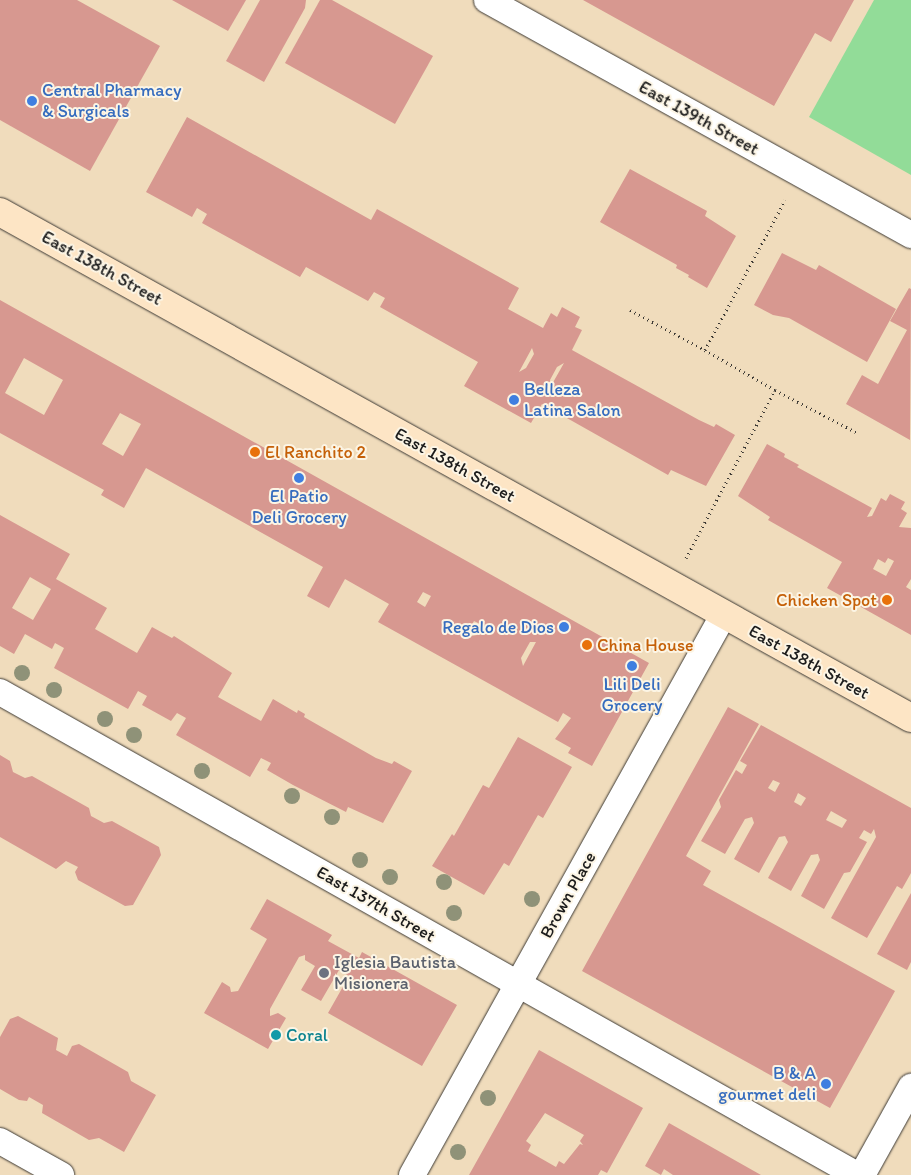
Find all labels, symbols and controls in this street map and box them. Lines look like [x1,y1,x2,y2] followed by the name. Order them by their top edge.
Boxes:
[635,76,763,160] street label: East 139th Street
[42,80,181,122] place label: Central Pharmacy & Surgicals
[26,95,38,107] marker: Central Pharmacy & Surgicals
[38,226,166,310] street label: East 138th Street
[524,379,620,422] place label: Belleza Latina Salon
[508,394,520,406] marker: Belleza Latina Salon
[391,423,519,507] street label: East 138th Street
[265,441,366,463] place label: El Ranchito 2
[249,446,261,458] marker: El Ranchito 2
[293,472,305,484] marker: El Patio Deli Grocery
[251,486,347,528] place label: El Patio Deli Grocery
[775,589,877,611] place label: Chicken Spot
[881,594,893,606] marker: Chicken Spot
[442,616,554,638] place label: Regalo de Dios
[745,620,873,704] street label: East 138th Street
[558,621,570,633] marker: Regalo de Dios
[597,634,694,656] place label: China House
[581,639,593,651] marker: China House
[626,660,638,672] marker: Lili Deli Grocery
[601,674,663,716] place label: Lili Deli Grocery
[535,848,601,942] street label: Brown Place
[313,861,439,947] street label: East 137th Street
[334,952,456,994] place label: Iglesia Bautista Misionera
[318,967,330,979] marker: Iglesia Bautista Misionera
[286,1024,328,1046] place label: Coral
[270,1029,282,1041] marker: Coral
[718,1063,816,1106] place label: B & A gourmet deli
[820,1078,832,1090] marker: B & A gourmet deli

